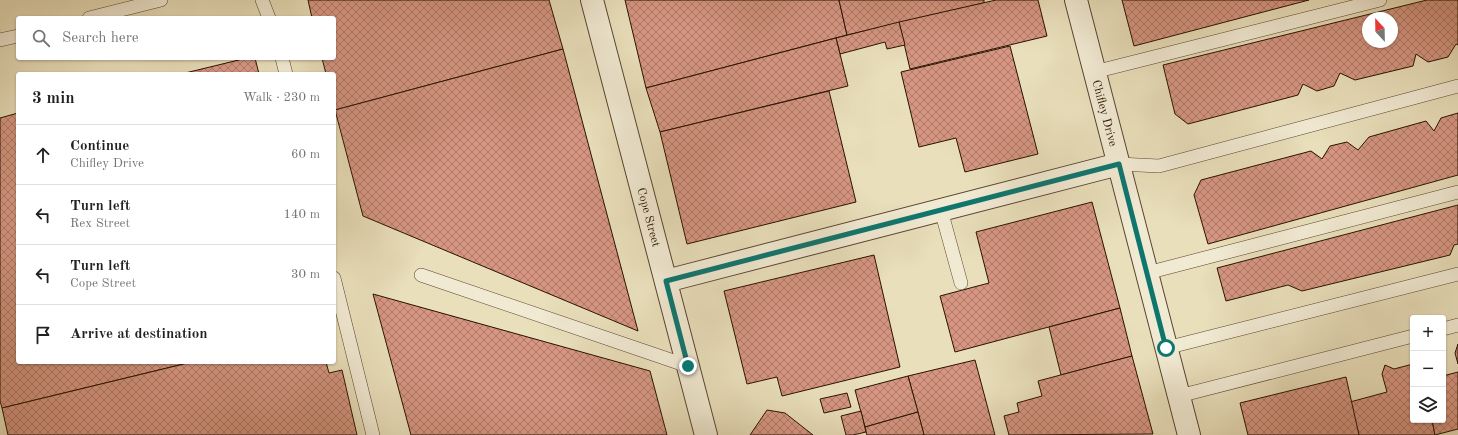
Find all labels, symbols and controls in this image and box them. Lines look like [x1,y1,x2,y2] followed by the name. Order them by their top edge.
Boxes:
[1362,12,1398,48] north arrow
[16,16,336,60] search box
[30,27,52,49] icon: search
[62,31,139,46] text: Search here
[1089,79,1119,148] street label: Chifley Drive
[32,90,75,107] text: 3 min
[243,91,320,104] text: Walk · 230 m
[70,139,129,154] text: Continue
[32,144,54,166] icon: ahead
[291,148,320,161] text: 60 m
[70,157,144,170] text: Chifley Drive
[634,186,662,248] street label: Cope Street
[70,199,130,214] text: Turn left
[32,204,54,226] icon: left
[283,208,320,221] text: 140 m
[70,217,130,230] text: Rex Street
[70,259,130,274] text: Turn left
[32,264,54,286] icon: left
[291,268,320,281] text: 30 m
[70,277,136,290] text: Cope Street
[1410,315,1446,423] map controls
[1410,315,1446,351] button: +
[32,324,54,346] icon: arrive
[70,327,208,342] text: Arrive at destination
[1157,339,1175,357] route start
[1410,351,1446,387] button: −
[679,357,697,375] route end
[1410,387,1446,423] button: layers

